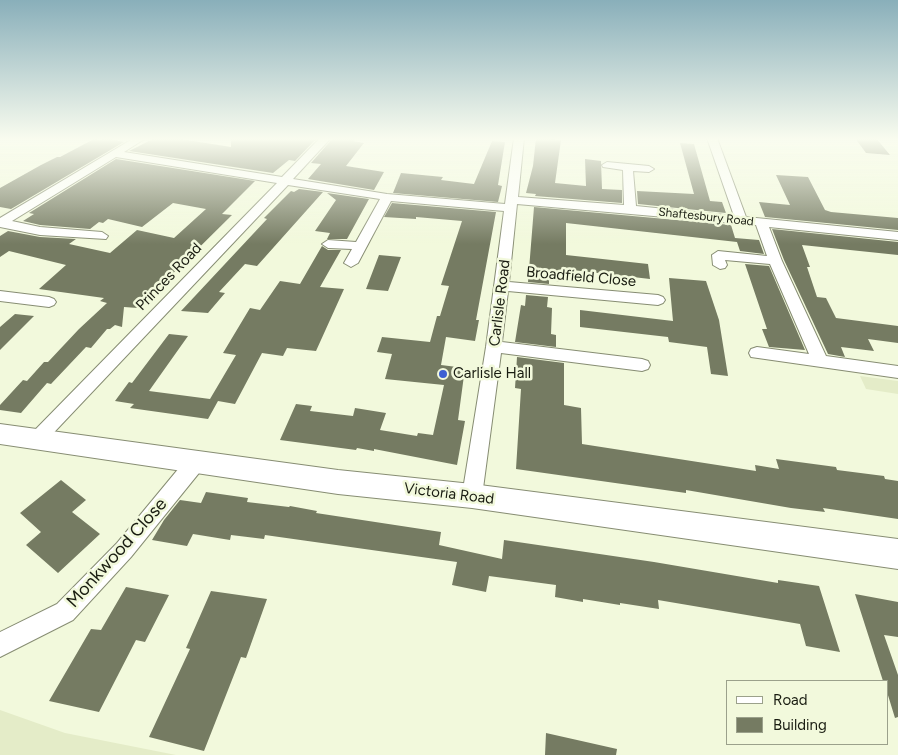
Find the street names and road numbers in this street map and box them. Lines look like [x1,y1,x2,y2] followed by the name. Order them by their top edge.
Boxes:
[658,205,754,229] street label: Shaftesbury Road
[132,239,206,315] street label: Princes Road
[486,259,514,347] street label: Carlisle Road
[525,263,637,291] street label: Broadfield Close
[403,480,495,508] street label: Victoria Road
[62,494,172,612] street label: Monkwood Close

